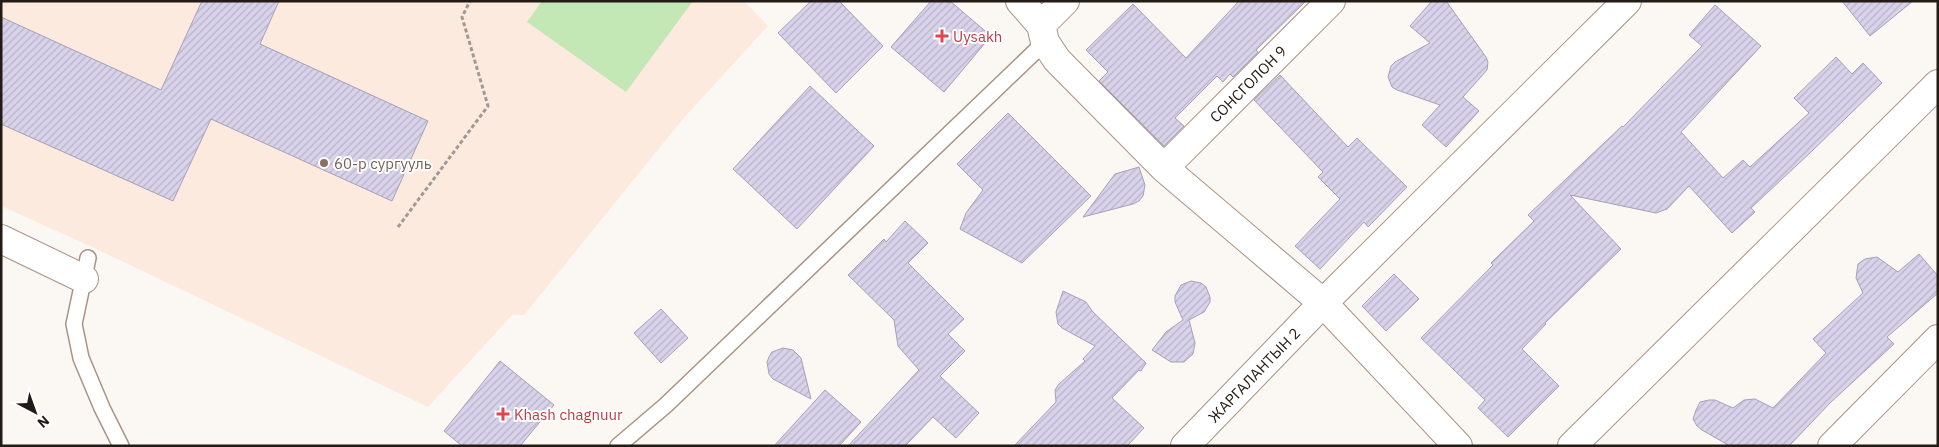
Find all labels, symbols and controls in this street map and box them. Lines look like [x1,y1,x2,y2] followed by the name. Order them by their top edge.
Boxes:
[953,27,1002,46] place label: Uysakh
[935,29,949,43] marker: Uysakh
[1206,42,1290,126] street label: СОНСГОЛОН 9
[334,154,432,173] place label: 60-р сургууль
[318,157,330,169] marker: 60-р сургууль
[1204,324,1304,426] street label: ЖАРГАЛАНТЫН 2
[10,387,60,437] north arrow
[514,405,623,424] place label: Khash chagnuur
[496,407,510,421] marker: Khash chagnuur
[34,412,53,432] text: N

